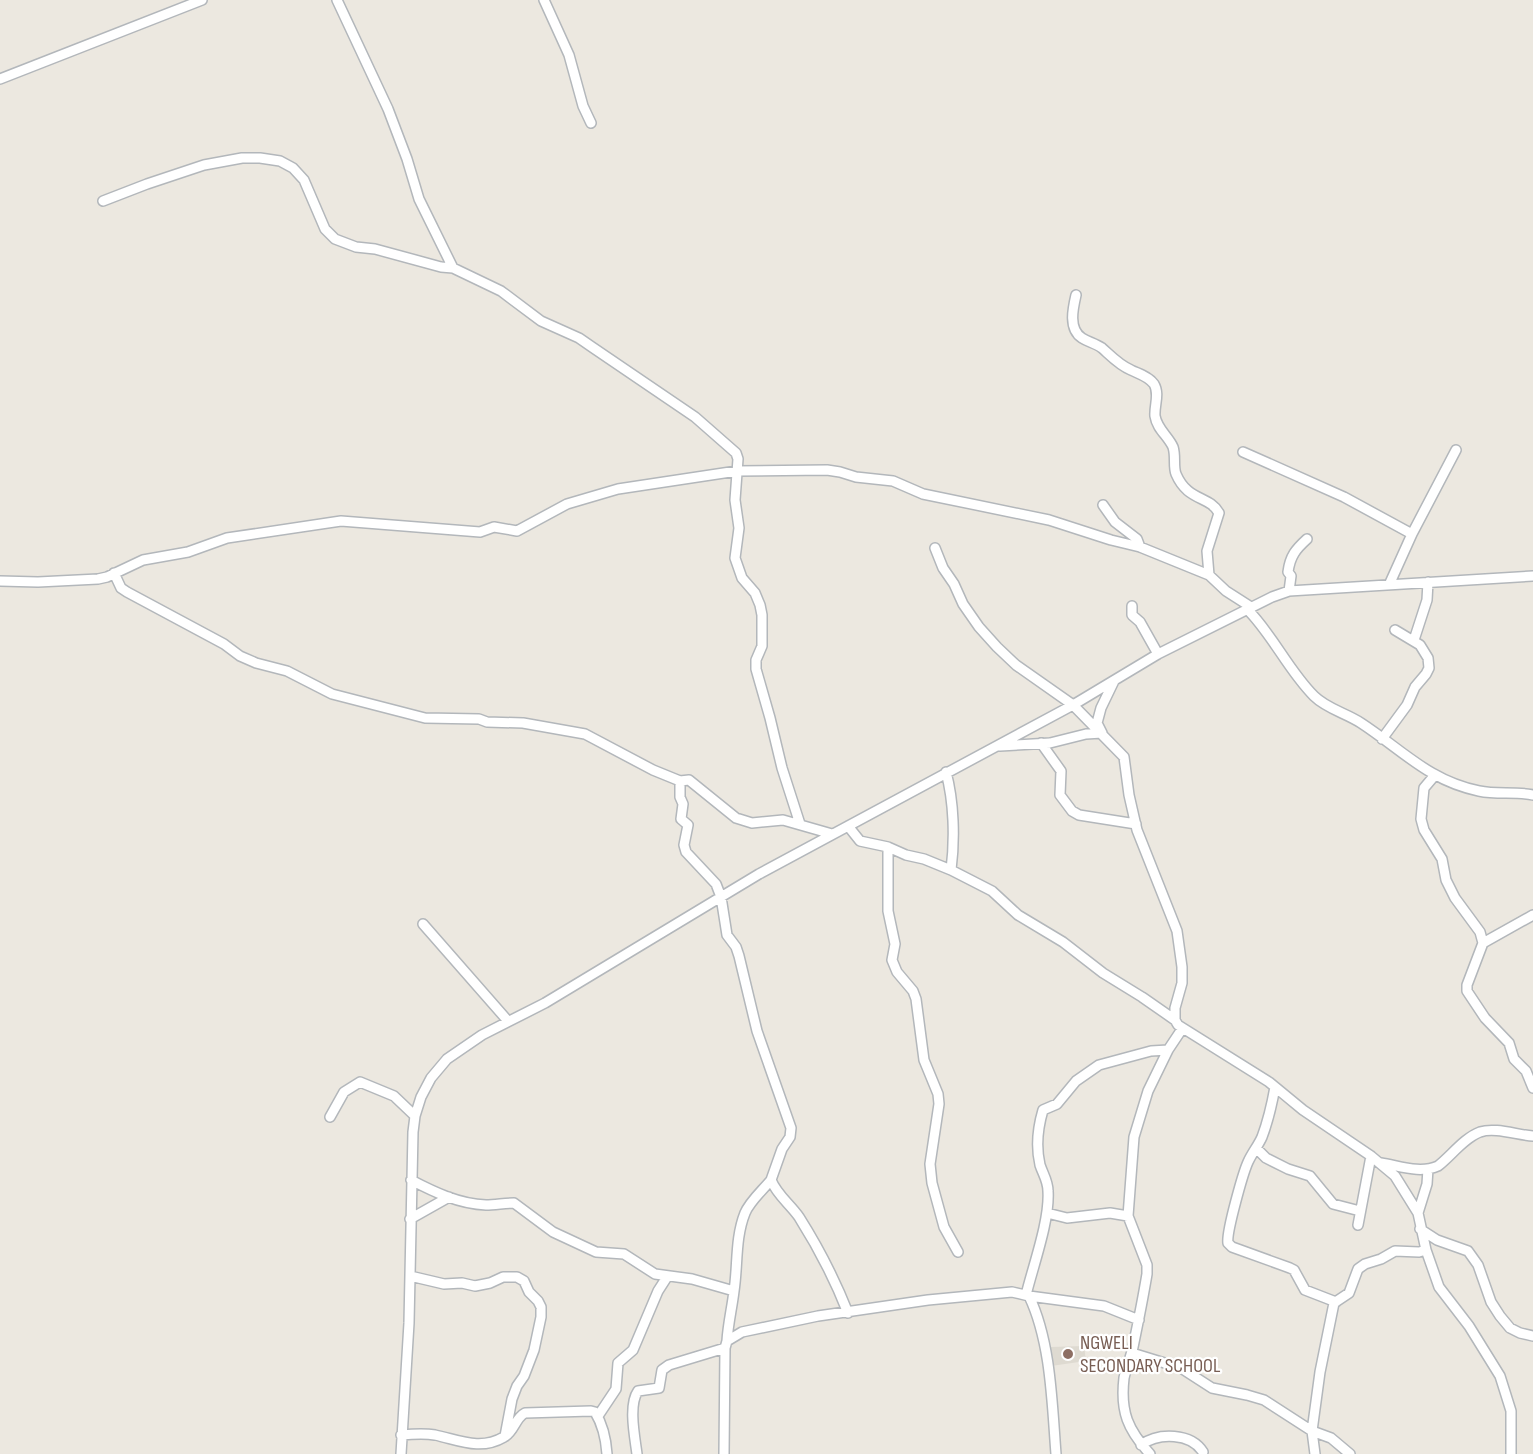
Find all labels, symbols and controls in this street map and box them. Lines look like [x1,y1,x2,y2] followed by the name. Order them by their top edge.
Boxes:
[1080,1331,1221,1378] place label: NGWELI SECONDARY SCHOOL
[1061,1347,1075,1361] marker: NGWELI SECONDARY SCHOOL

